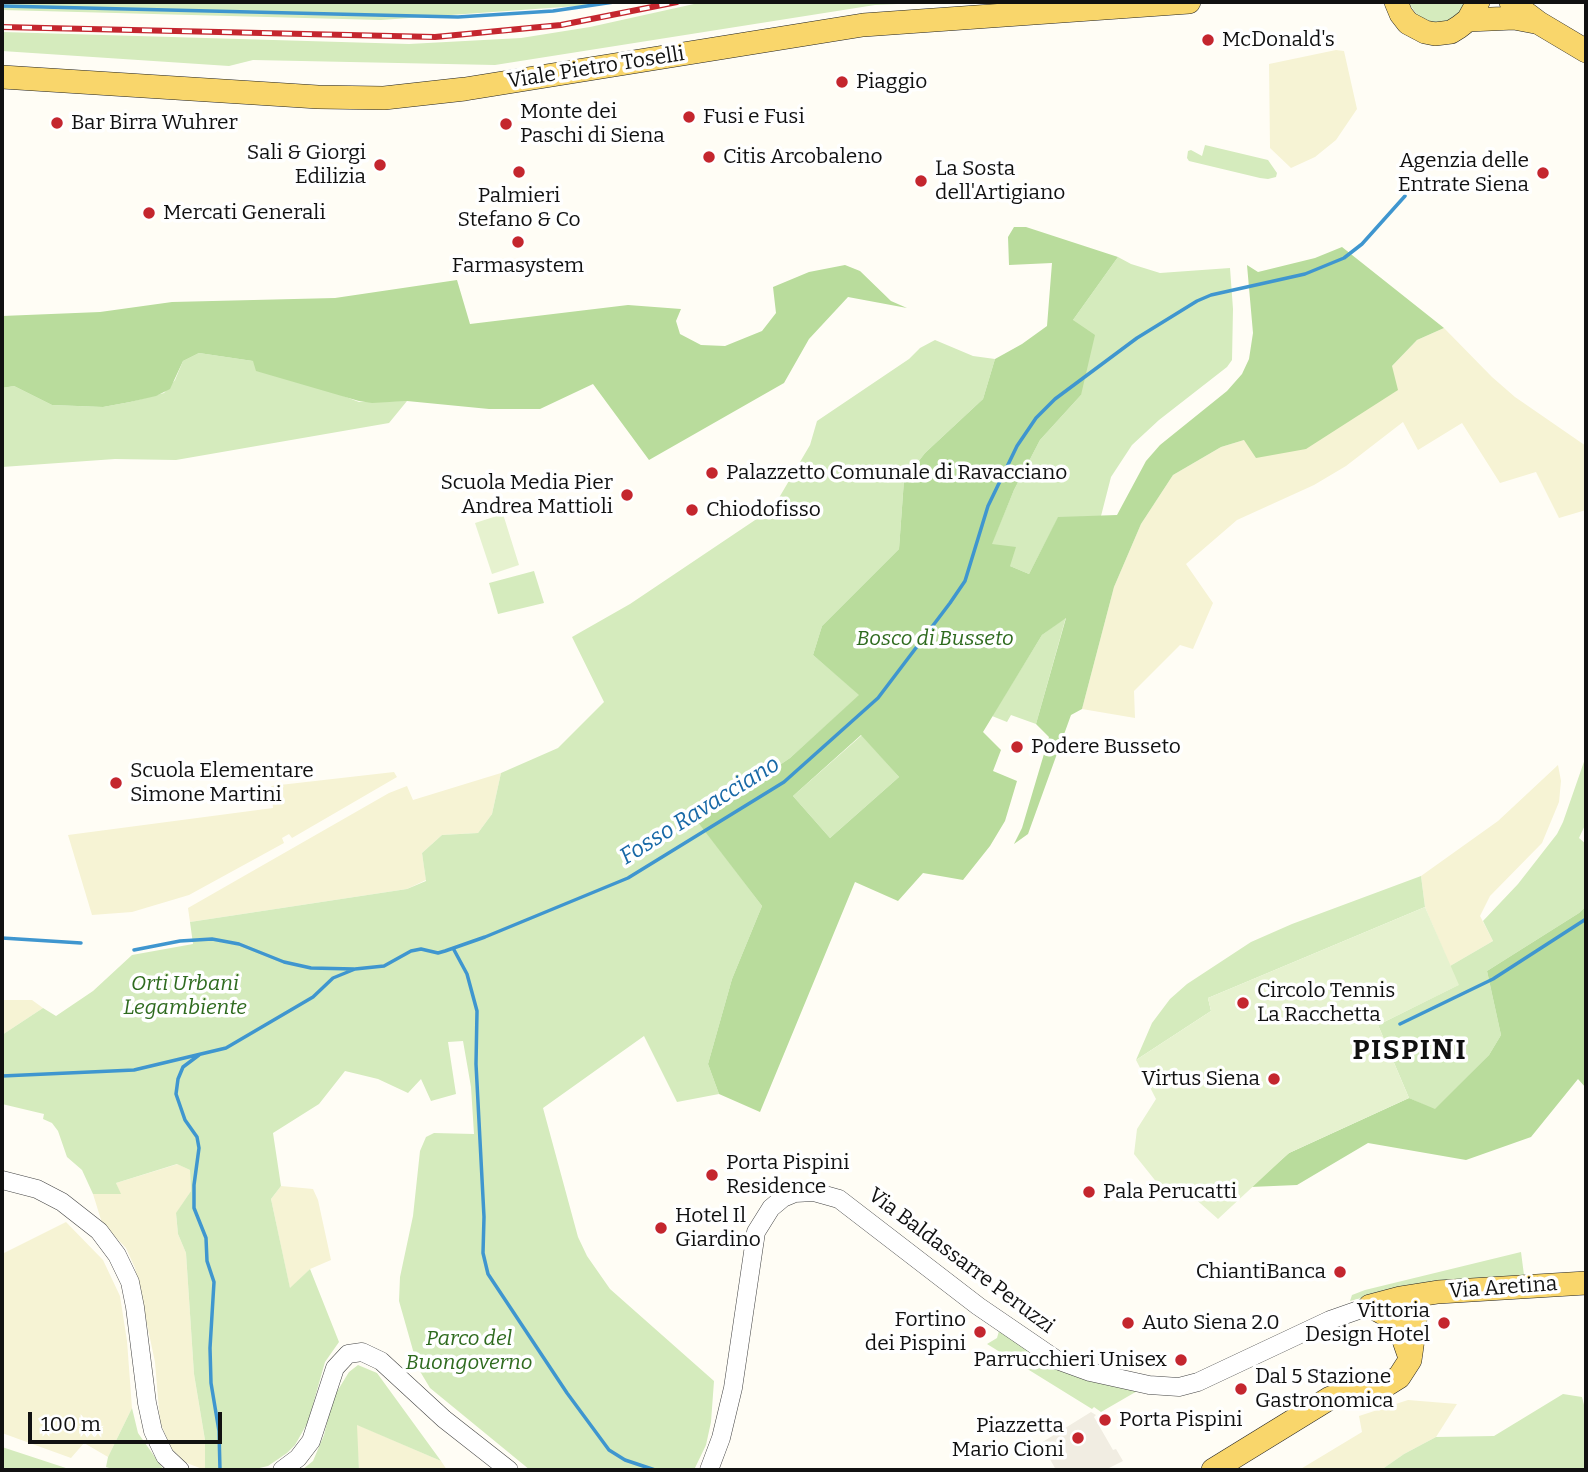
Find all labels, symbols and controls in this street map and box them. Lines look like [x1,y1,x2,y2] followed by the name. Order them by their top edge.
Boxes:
[1222,27,1335,53] place label: McDonald's
[1200,32,1216,48] marker: McDonald's
[506,42,686,94] street label: Viale Pietro Toselli
[856,69,927,95] place label: Piaggio
[834,74,850,90] marker: Piaggio
[520,99,665,149] place label: Monte dei Paschi di Siena
[703,104,805,130] place label: Fusi e Fusi
[681,109,697,125] marker: Fusi e Fusi
[71,110,238,136] place label: Bar Birra Wuhrer
[49,115,65,131] marker: Bar Birra Wuhrer
[498,116,514,132] marker: Monte dei Paschi di Siena
[247,140,366,190] place label: Sali & Giorgi Edilizia
[723,144,883,170] place label: Citis Arcobaleno
[1398,148,1529,198] place label: Agenzia delle Entrate Siena
[701,149,717,165] marker: Citis Arcobaleno
[935,156,1065,206] place label: La Sosta dell'Artigiano
[372,157,388,173] marker: Sali & Giorgi Edilizia
[511,164,527,180] marker: Palmieri Stefano & Co
[1535,165,1551,181] marker: Agenzia delle Entrate Siena
[913,173,929,189] marker: La Sosta dell'Artigiano
[457,183,581,233] place label: Palmieri Stefano & Co
[163,200,326,226] place label: Mercati Generali
[141,205,157,221] marker: Mercati Generali
[510,234,526,250] marker: Farmasystem
[452,253,584,279] place label: Farmasystem
[726,460,1067,486] place label: Palazzetto Comunale di Ravacciano
[704,465,720,481] marker: Palazzetto Comunale di Ravacciano
[440,470,613,520] place label: Scuola Media Pier Andrea Mattioli
[619,487,635,503] marker: Scuola Media Pier Andrea Mattioli
[706,497,821,523] place label: Chiodofisso
[684,502,700,518] marker: Chiodofisso
[856,626,1014,652] park label: Bosco di Busseto
[1031,734,1181,760] place label: Podere Busseto
[1009,739,1025,755] marker: Podere Busseto
[615,751,785,871] water label: Fosso Ravacciano
[130,758,314,808] place label: Scuola Elementare Simone Martini
[108,775,124,791] marker: Scuola Elementare Simone Martini
[123,971,247,1021] park label: Orti Urbani Legambiente
[1257,978,1395,1028] place label: Circolo Tennis La Racchetta
[1235,995,1251,1011] marker: Circolo Tennis La Racchetta
[1353,1034,1467,1068] district label: PISPINI
[1142,1066,1260,1092] place label: Virtus Siena
[1266,1071,1282,1087] marker: Virtus Siena
[726,1150,850,1200] place label: Porta Pispini Residence
[704,1167,720,1183] marker: Porta Pispini Residence
[1103,1179,1237,1205] place label: Pala Perucatti
[863,1183,1059,1339] street label: Via Baldassarre Peruzzi
[1081,1184,1097,1200] marker: Pala Perucatti
[675,1203,761,1253] place label: Hotel Il Giardino
[653,1220,669,1236] marker: Hotel Il Giardino
[1196,1259,1326,1285] place label: ChiantiBanca
[1332,1264,1348,1280] marker: ChiantiBanca
[1448,1272,1558,1304] street label: Via Aretina
[1305,1298,1430,1348] place label: Vittoria Design Hotel
[865,1307,966,1357] place label: Fortino dei Pispini
[1142,1310,1280,1336] place label: Auto Siena 2.0
[1120,1315,1136,1331] marker: Auto Siena 2.0
[1436,1315,1452,1331] marker: Vittoria Design Hotel
[972,1324,988,1340] marker: Fortino dei Pispini
[406,1326,532,1376] park label: Parco del Buongoverno
[974,1347,1167,1373] place label: Parrucchieri Unisex
[1173,1352,1189,1368] marker: Parrucchieri Unisex
[1255,1364,1394,1414] place label: Dal 5 Stazione Gastronomica
[1233,1381,1249,1397] marker: Dal 5 Stazione Gastronomica
[32,1398,226,1442] scale bar
[1119,1407,1243,1433] place label: Porta Pispini
[41,1411,101,1437] text: 100 m
[1097,1412,1113,1428] marker: Porta Pispini
[952,1413,1064,1463] place label: Piazzetta Mario Cioni
[1070,1430,1086,1446] marker: Piazzetta Mario Cioni

